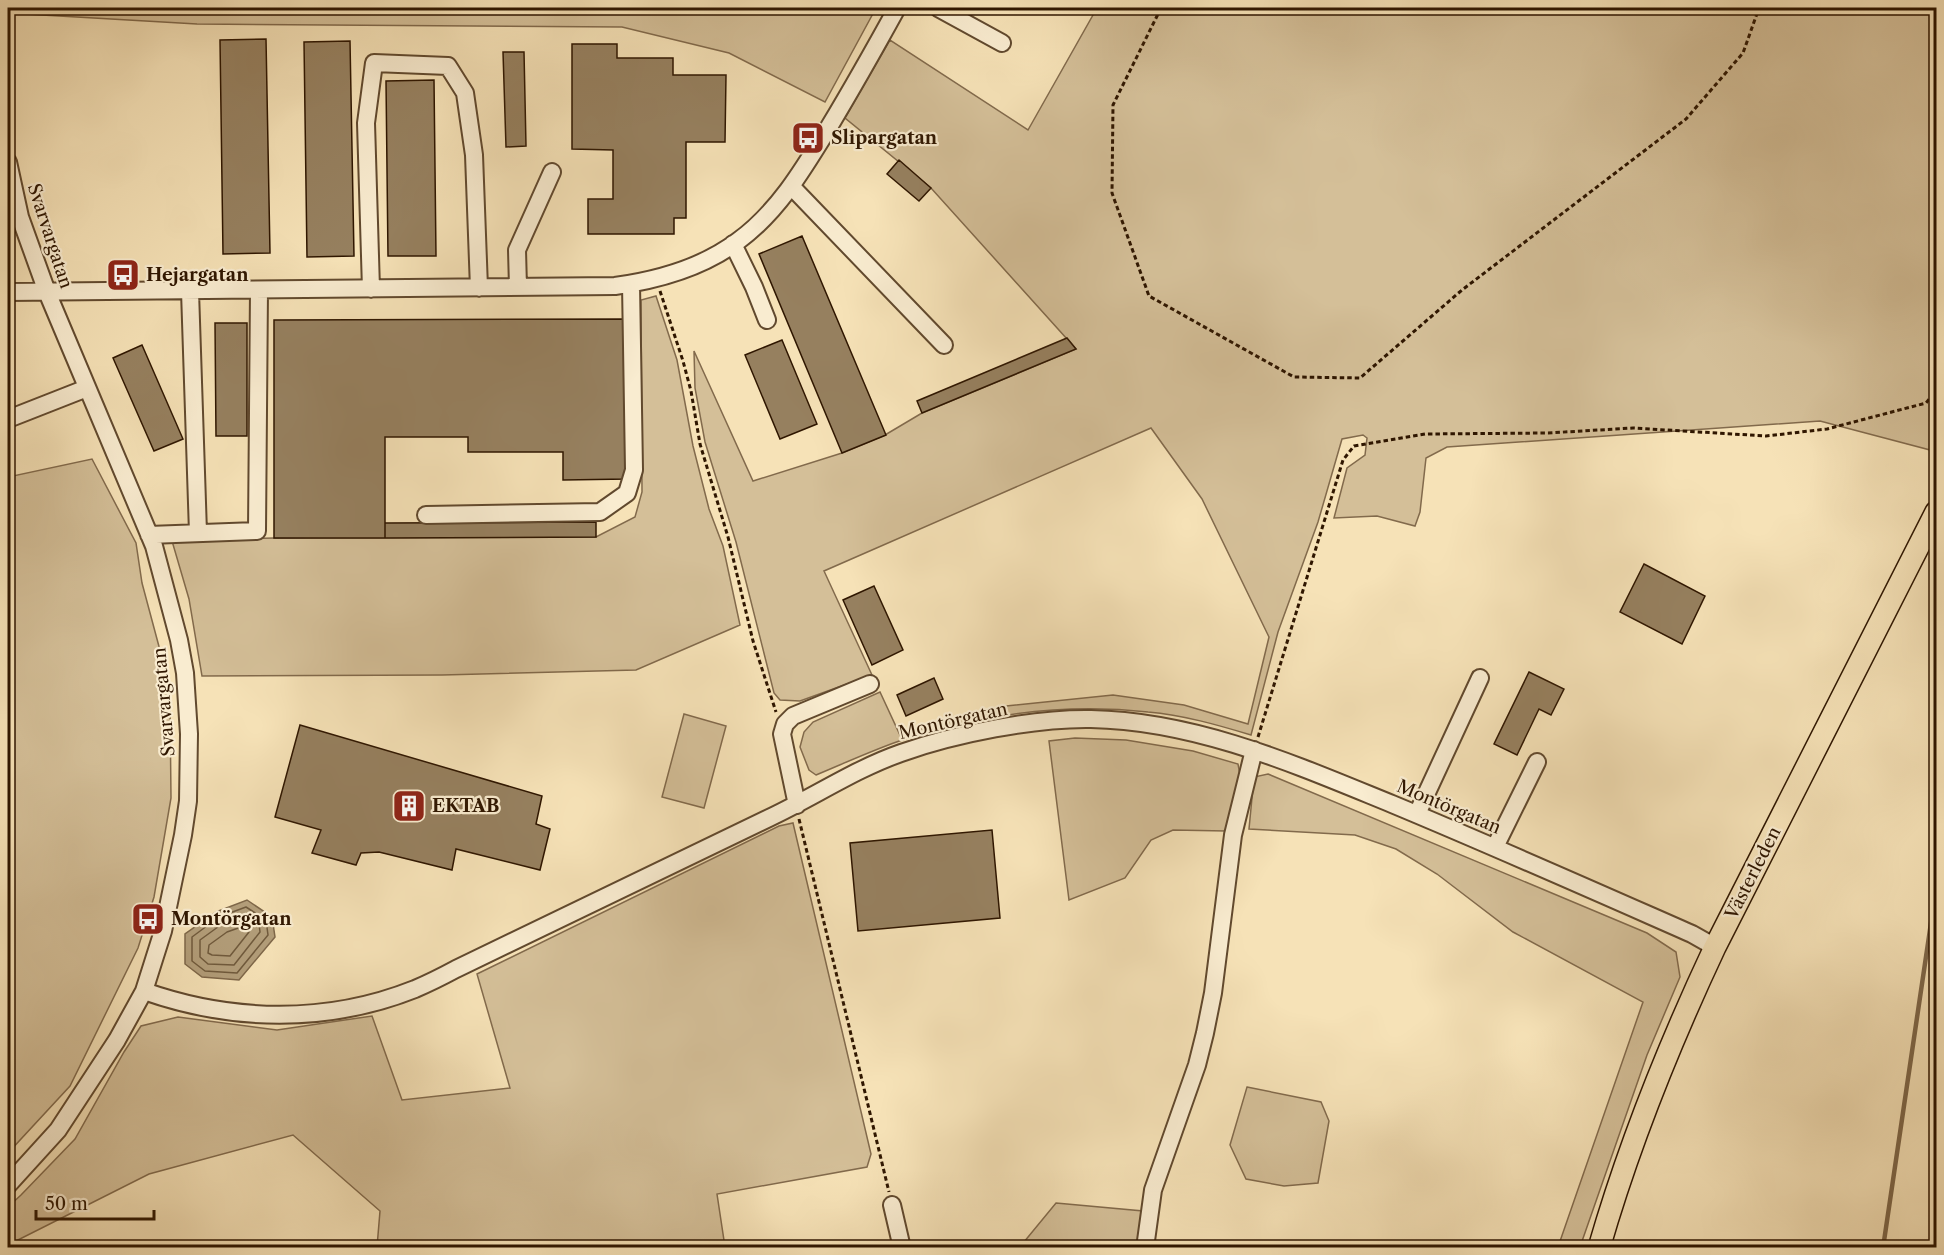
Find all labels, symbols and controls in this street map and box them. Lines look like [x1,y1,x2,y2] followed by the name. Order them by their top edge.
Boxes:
[790,120,826,156] bus stop icon: Slipargatan
[831,127,938,149] place label: Slipargatan
[23,181,77,291] street label: Svarvargatan
[105,257,141,293] bus stop icon: Hejargatan
[146,264,249,286] place label: Hejargatan
[148,647,180,757] street label: Svarvargatan
[896,698,1010,744] street label: Montörgatan
[1394,775,1504,839] street label: Montörgatan
[391,788,427,824] building icon: EKTAB
[432,795,499,817] place label: EKTAB
[1720,823,1786,924] street label: Västerleden
[130,901,166,937] bus stop icon: Montörgatan
[171,908,292,930] place label: Montörgatan
[36,1183,154,1221] scale bar
[45,1193,88,1215] text: 50 m

